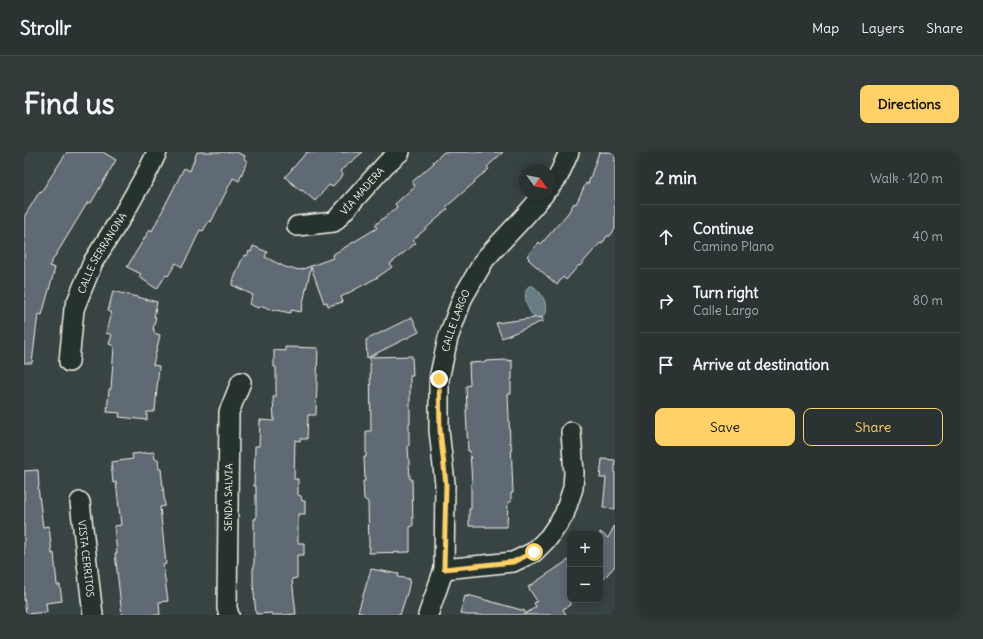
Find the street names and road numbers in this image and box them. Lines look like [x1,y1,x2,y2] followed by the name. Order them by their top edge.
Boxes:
[337,164,387,218] street label: VÍA MADERA
[75,210,130,296] street label: CALLE SERRANONA
[439,287,473,353] street label: CALLE LARGO
[222,463,235,531] street label: SENDA SALVIA
[75,519,97,598] street label: VISTA CERRITOS

